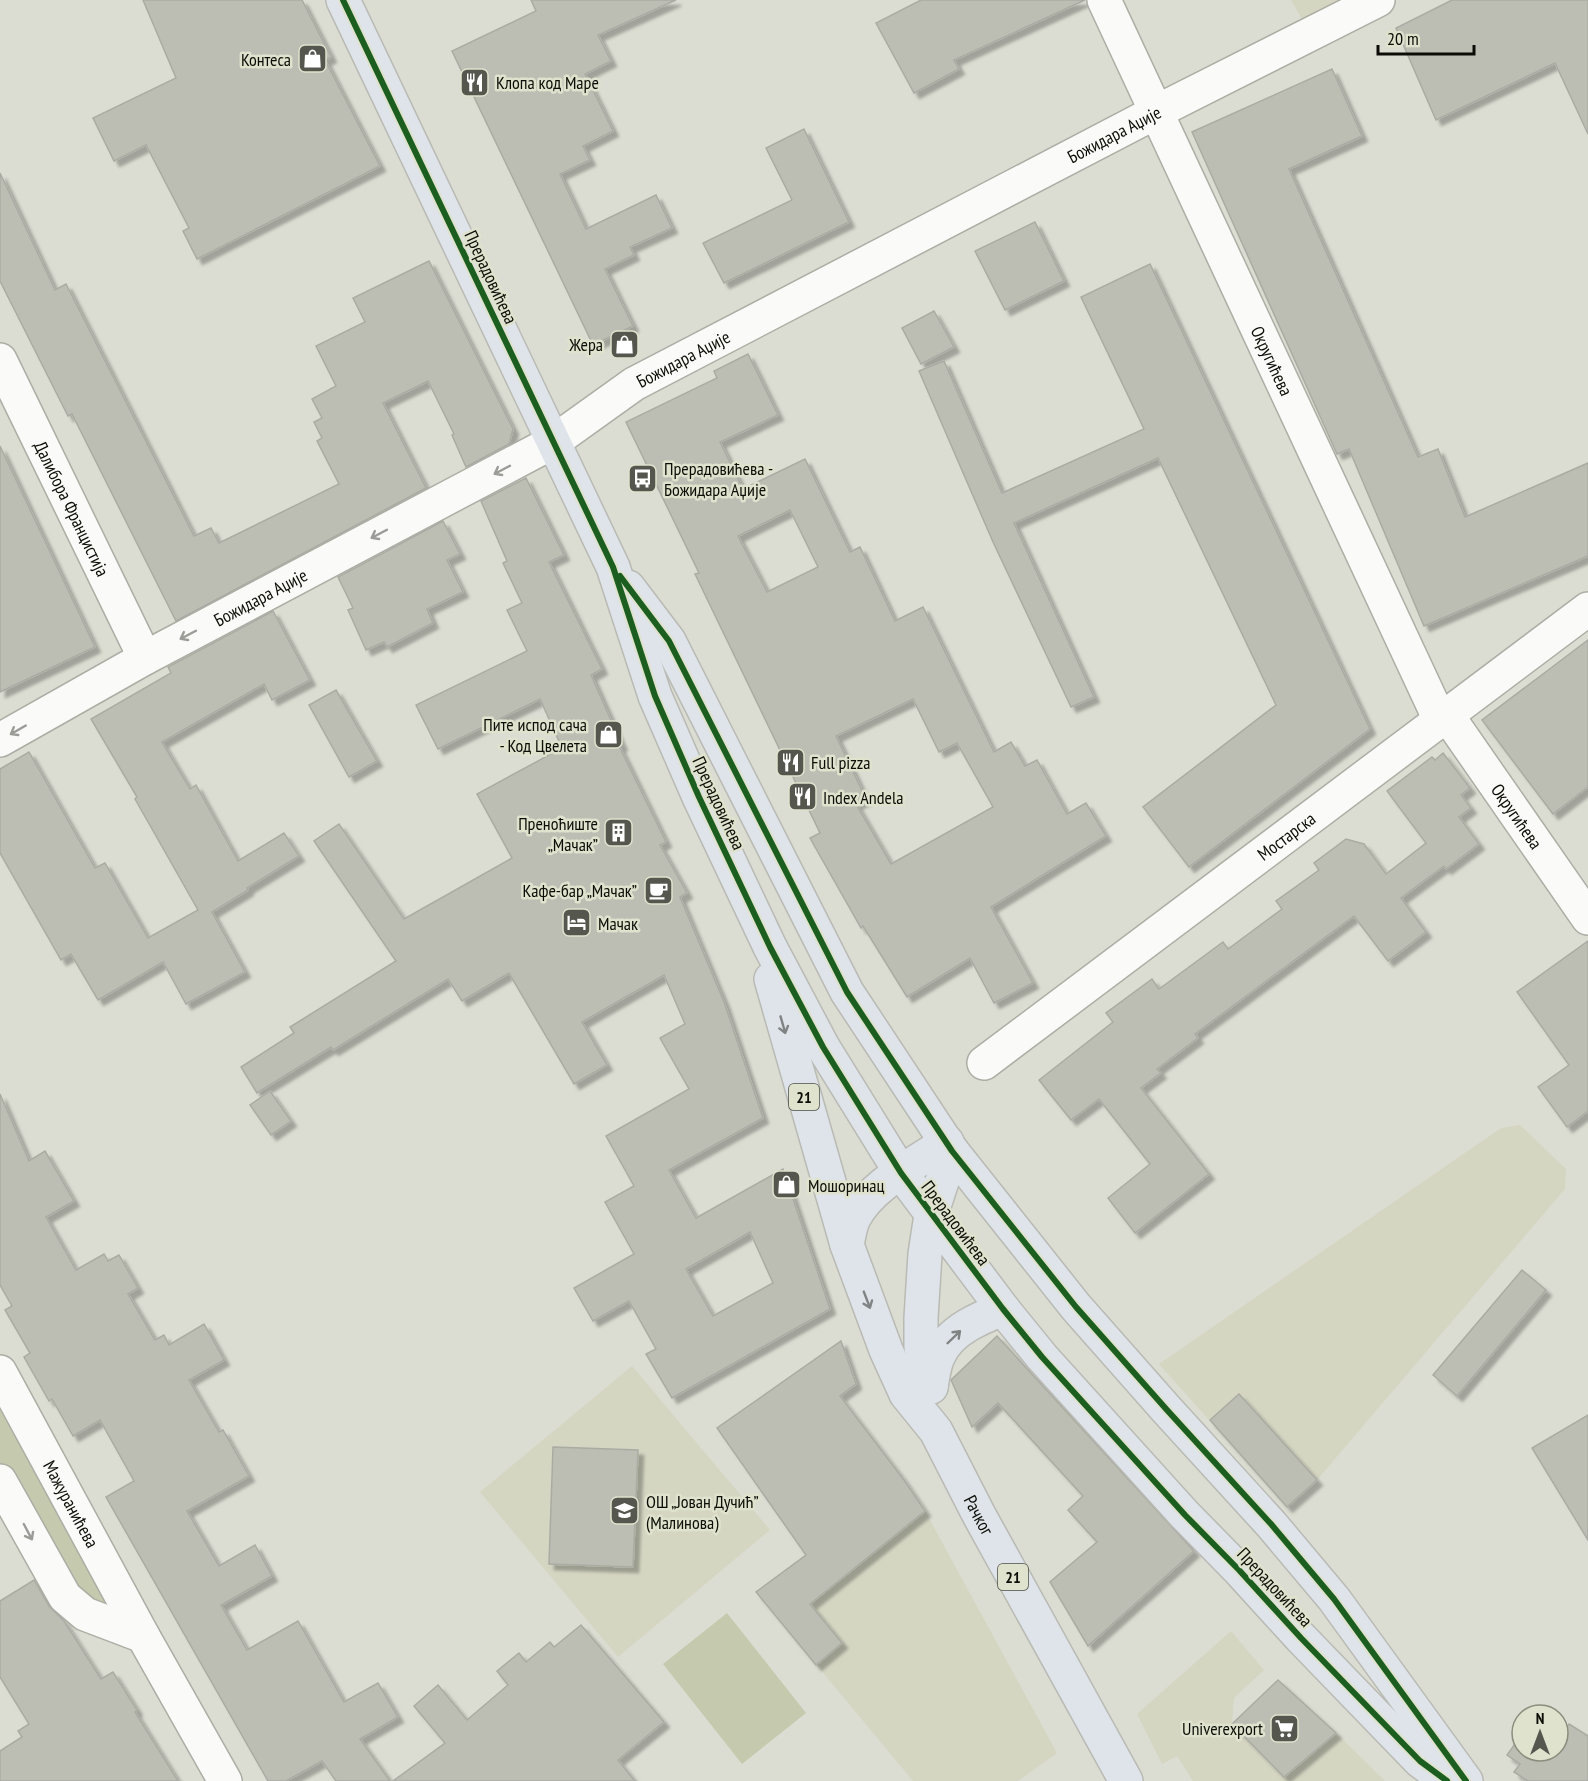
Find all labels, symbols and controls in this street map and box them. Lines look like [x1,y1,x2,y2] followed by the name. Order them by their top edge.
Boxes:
[1378,18,1474,56] scale bar
[1387,27,1419,50] text: 20 m
[296,43,328,75] shop icon: Контеса
[241,48,291,71] place label: Контеса
[459,66,491,98] restaurant icon: Клопа код Маре
[496,71,599,94] place label: Клопа код Маре
[1063,100,1165,168] street label: Божидара Аџије
[459,227,523,327] street label: Прерадовићева
[1246,322,1298,399] street label: Округићева
[632,325,734,392] street label: Божидара Аџије
[608,328,640,360] shop icon: Жера
[568,333,603,356] place label: Жера
[30,437,115,580] street label: Далибора Францистија
[664,457,773,501] place label: Прерадовићева - Божидара Аџије
[627,462,659,494] bus stop icon: Прерадовићева - Божидара Аџије
[493,464,511,476] one-way arrow
[371,528,388,540] one-way arrow
[210,563,311,631] street label: Божидара Аџије
[180,629,197,641] one-way arrow
[483,713,587,757] place label: Пите испод сача - Код Цвелета
[592,718,624,750] shop icon: Пите испод сача - Код Цвелета
[10,724,27,736] one-way arrow
[774,746,806,778] restaurant icon: Full pizza
[811,751,870,774] place label: Full pizza
[687,753,751,853] street label: Прерадовићева
[1486,779,1548,853] street label: Округићева
[786,781,818,813] restaurant icon: Index Andela
[823,786,903,809] place label: Index Andela
[1253,807,1320,865] street label: Мостарска
[518,812,598,856] place label: Преноћиште „Мачак”
[603,817,635,849] building icon: Преноћиште „Мачак”
[642,874,674,906] cafe icon: Кафе-бар „Мачак”
[522,879,637,902] place label: Кафе-бар „Мачак”
[561,907,593,939] hotel icon: Мачак
[598,912,638,935] place label: Мачак
[778,1015,790,1034] one-way arrow
[789,1084,819,1110] road number: 21
[771,1169,803,1201] shop icon: Мошоринац
[808,1174,884,1197] place label: Мошоринац
[917,1176,995,1270] street label: Прерадовићева
[862,1290,873,1309] one-way arrow
[947,1329,962,1344] one-way arrow
[39,1456,104,1551] street label: Мажуранићева
[646,1490,759,1534] place label: ОШ „Јован Дучић” (Малинова)
[959,1491,1000,1540] street label: Рачког
[609,1495,641,1527] school or university icon: ОШ „Јован Дучић” (Малинова)
[23,1523,34,1541] one-way arrow
[1232,1542,1318,1632] street label: Прерадовићева
[998,1564,1028,1590] road number: 21
[1510,1703,1570,1763] north arrow
[1536,1708,1544,1728] text: N
[1268,1712,1300,1744] supermarket icon: Univerexport
[1182,1717,1263,1740] place label: Univerexport

